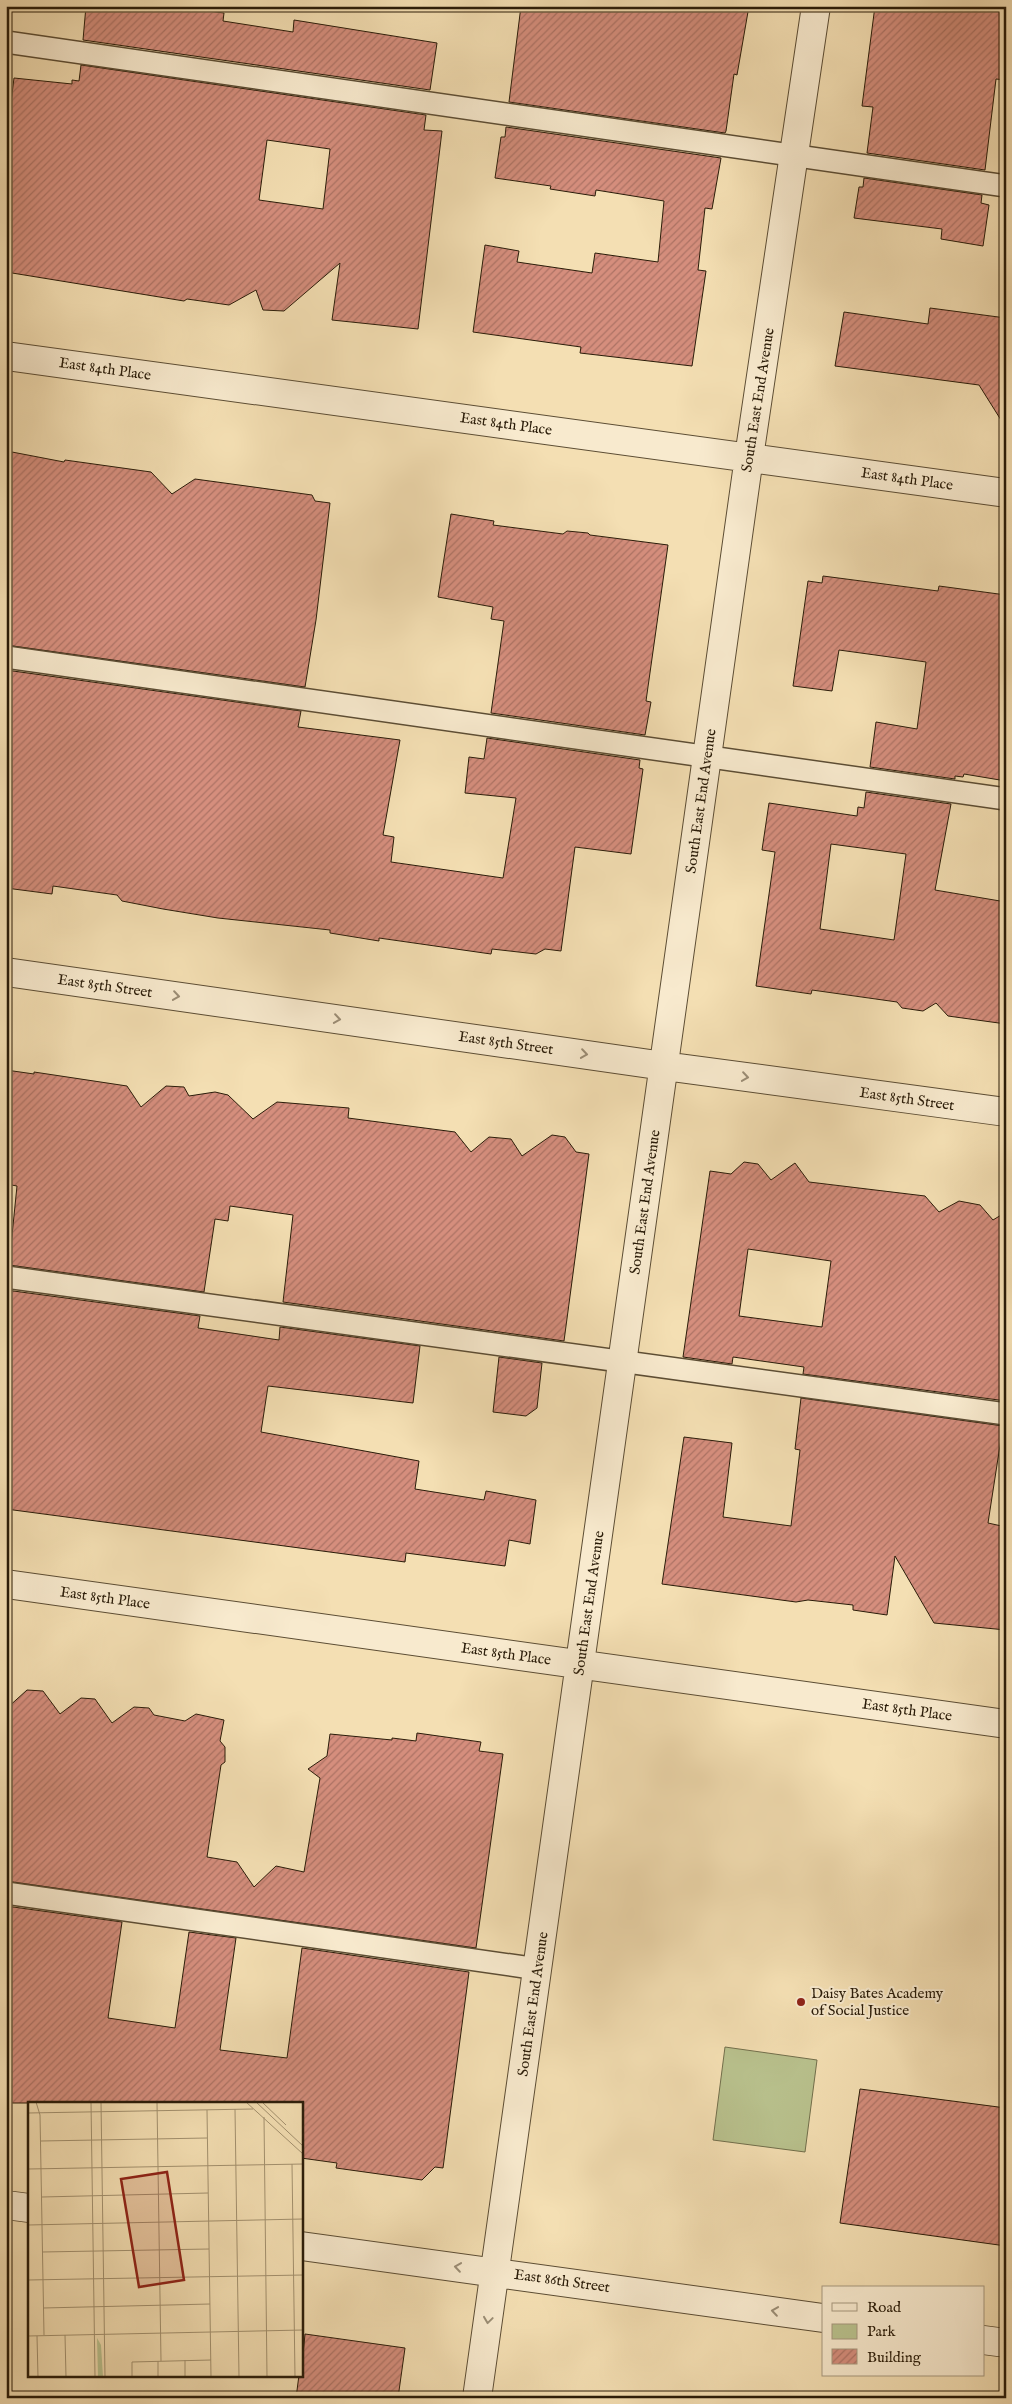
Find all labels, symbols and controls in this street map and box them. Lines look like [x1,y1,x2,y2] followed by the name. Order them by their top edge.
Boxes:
[737,326,779,474] street label: South East End Avenue
[58,353,152,385] street label: East 84th Place
[459,408,553,440] street label: East 84th Place
[860,463,954,495] street label: East 84th Place
[681,727,721,875] street label: South East End Avenue
[56,970,154,1002] street label: East 85th Street
[172,990,180,1001] one-way arrow
[333,1013,341,1024] one-way arrow
[457,1027,555,1059] street label: East 85th Street
[580,1049,589,1059] one-way arrow
[741,1071,749,1082] one-way arrow
[858,1083,956,1115] street label: East 85th Street
[625,1128,665,1276] street label: South East End Avenue
[569,1529,609,1677] street label: South East End Avenue
[59,1582,151,1614] street label: East 85th Place
[460,1638,552,1670] street label: East 85th Place
[861,1694,953,1726] street label: East 85th Place
[513,1930,553,2078] street label: South East End Avenue
[811,1984,944,2020] place label: Daisy Bates Academy of Social Justice
[795,1996,807,2008] marker: Daisy Bates Academy of Social Justice
[28,2102,302,2376] inset map
[454,2262,462,2273] one-way arrow
[513,2265,611,2297] street label: East 86th Street
[822,2286,984,2376] legend
[867,2298,902,2317] text: Road
[771,2306,779,2317] one-way arrow
[484,2316,494,2325] one-way arrow
[867,2322,897,2341] text: Park
[867,2348,922,2367] text: Building

